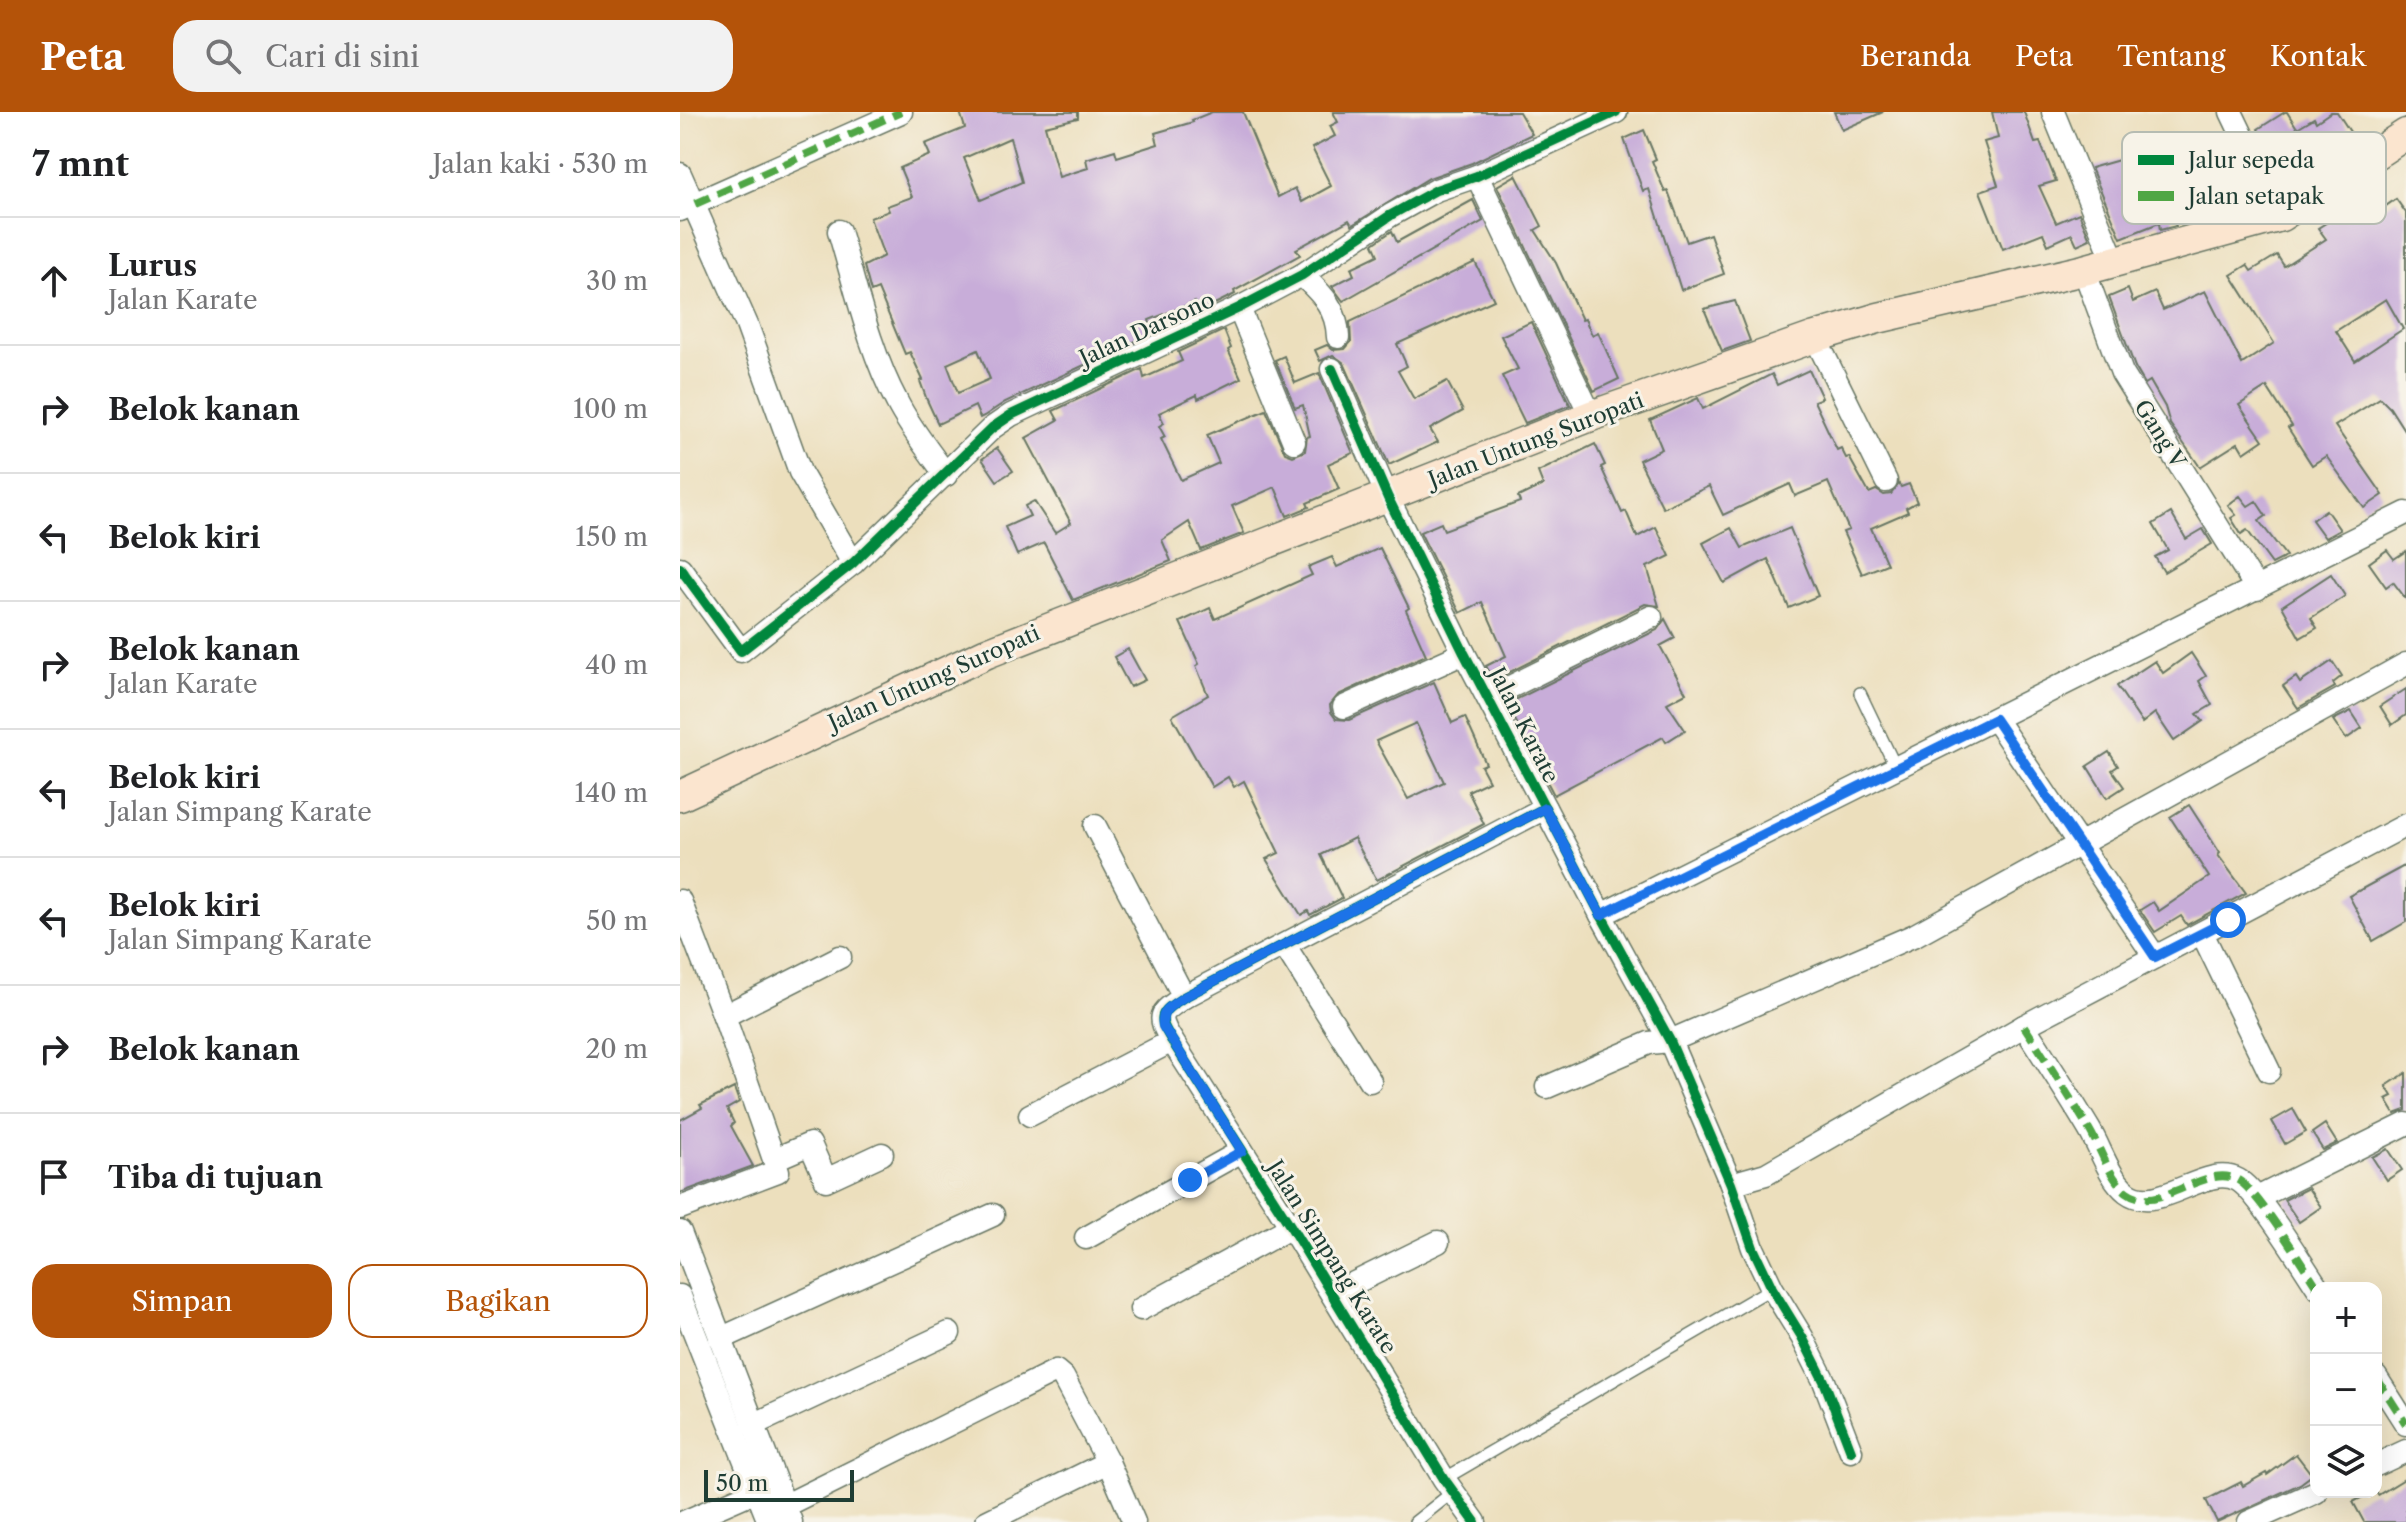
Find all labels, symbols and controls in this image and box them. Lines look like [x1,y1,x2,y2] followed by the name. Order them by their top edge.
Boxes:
[173,20,733,92] search box
[40,33,125,80] text: Peta
[201,34,245,78] icon: search
[265,38,419,75] text: Cari di sini
[1860,39,1971,73] text: Beranda
[2015,39,2073,73] text: Peta
[2117,39,2226,73] text: Tentang
[2270,39,2366,73] text: Kontak
[2122,132,2386,224] legend
[32,143,129,185] text: 7 mnt
[2185,147,2315,174] text: Jalur sepeda
[432,148,648,180] text: Jalan kaki · 530 m
[2185,183,2325,210] text: Jalan setapak
[108,247,197,284] text: Lurus
[32,259,76,303] icon: ahead
[586,265,648,297] text: 30 m
[108,284,257,316] text: Jalan Karate
[1072,286,1219,373] street label: Jalan Darsono
[1422,386,1648,495] street label: Jalan Untung Suropati
[32,387,76,431] icon: right
[108,391,300,428] text: Belok kanan
[573,393,648,425] text: 100 m
[2129,395,2192,474] street label: Gang V
[32,515,76,559] icon: left
[108,519,260,556] text: Belok kiri
[575,521,648,553] text: 150 m
[821,619,1044,738] street label: Jalan Untung Suropati
[108,631,300,668] text: Belok kanan
[32,643,76,687] icon: right
[585,649,648,681] text: 40 m
[1482,660,1565,787] street label: Jalan Karate
[108,668,257,700] text: Jalan Karate
[108,759,260,796] text: Belok kiri
[32,771,76,815] icon: left
[574,777,648,809] text: 140 m
[108,796,372,828] text: Jalan Simpang Karate
[108,887,260,924] text: Belok kiri
[32,899,76,943] icon: left
[2210,902,2246,938] route start
[586,905,648,937] text: 50 m
[108,924,372,956] text: Jalan Simpang Karate
[32,1027,76,1071] icon: right
[108,1031,300,1068] text: Belok kanan
[585,1033,648,1065] text: 20 m
[1260,1153,1403,1359] street label: Jalan Simpang Karate
[32,1155,76,1199] icon: arrive
[108,1159,323,1196] text: Tiba di tujuan
[1172,1162,1208,1198] route end
[32,1264,332,1338] button: Simpan
[348,1264,648,1338] button: Bagikan
[2310,1282,2382,1498] map controls
[2310,1282,2382,1354] button: +
[2310,1354,2382,1426] button: −
[2310,1426,2382,1498] button: layers
[704,1466,854,1502] scale bar
[716,1470,768,1497] text: 50 m

